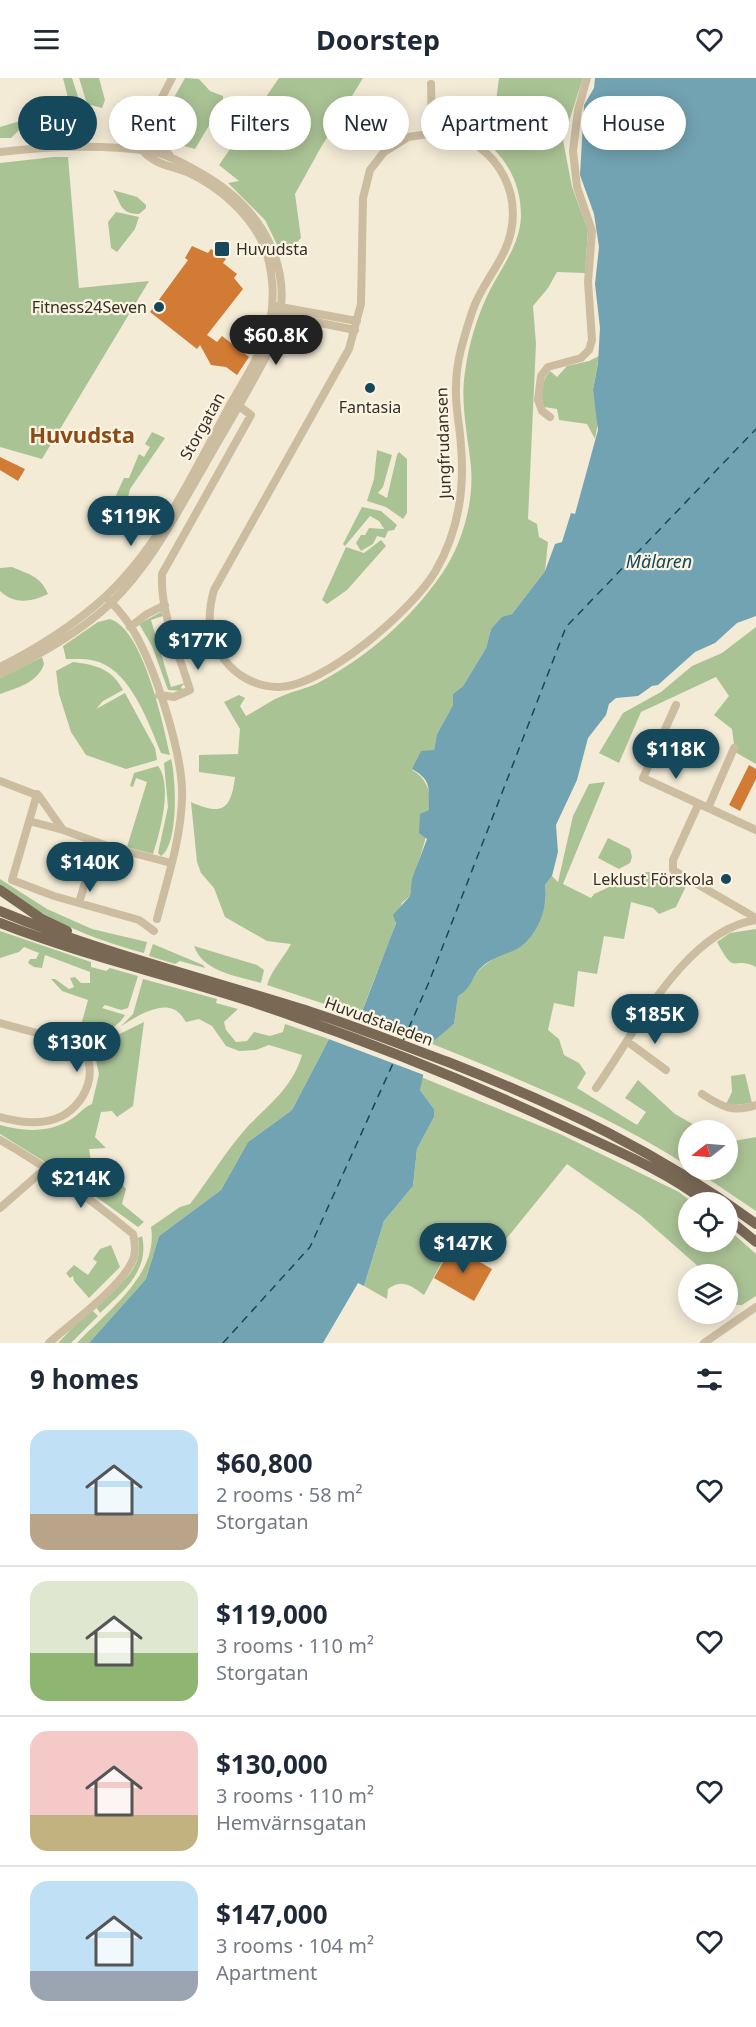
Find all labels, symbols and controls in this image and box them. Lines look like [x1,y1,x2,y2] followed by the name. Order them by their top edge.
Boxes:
[316,21,440,58] text: Doorstep
[30,23,63,56] icon: menu
[693,23,726,56] icon: heart
[18,96,97,150] chip: Buy
[109,96,197,150] chip: Rent
[209,96,311,150] chip: Filters
[323,96,409,150] chip: New
[421,96,569,150] chip: Apartment
[581,96,686,150] chip: House
[236,238,308,260] place label: Huvudsta
[213,240,231,258] marker: Huvudsta
[32,296,147,318] place label: Fitness24Seven
[152,300,166,314] marker: Fitness24Seven
[227,315,325,366] pin: $60.8K
[244,321,308,348] text: $60.8K
[363,381,377,395] marker: Fantasia
[430,387,456,501] street label: Jungfrudansen
[174,388,230,464] street label: Storgatan
[339,396,401,418] place label: Fantasia
[29,419,135,449] district label: Huvudsta
[89,496,173,547] pin: $119K
[101,502,161,529] text: $119K
[626,549,692,573] water label: Mälaren
[156,620,240,671] pin: $177K
[168,626,228,653] text: $177K
[634,729,718,780] pin: $118K
[646,735,706,762] text: $118K
[48,842,132,893] pin: $140K
[60,848,120,875] text: $140K
[593,868,714,890] place label: Leklust Förskola
[719,872,733,886] marker: Leklust Förskola
[322,991,436,1051] street label: Huvudstaleden
[613,994,697,1045] pin: $185K
[625,1000,685,1027] text: $185K
[35,1022,119,1073] pin: $130K
[47,1028,107,1055] text: $130K
[678,1120,738,1180] north arrow
[678,1120,738,1324] map controls
[39,1158,123,1209] pin: $214K
[51,1164,111,1191] text: $214K
[678,1192,738,1252] button: locate
[421,1223,505,1274] pin: $147K
[433,1229,493,1256] text: $147K
[678,1264,738,1324] button: layers
[30,1361,139,1397] text: 9 homes
[693,1363,726,1396] icon: filters
[216,1445,313,1481] text: $60,800
[78,1454,150,1526] icon: home
[693,1474,726,1507] icon: heart
[216,1481,363,1508] text: 2 rooms · 58 m²
[216,1508,309,1535] text: Storgatan
[216,1596,328,1632] text: $119,000
[78,1605,150,1677] icon: home
[693,1625,726,1658] icon: heart
[216,1632,374,1659] text: 3 rooms · 110 m²
[216,1659,309,1686] text: Storgatan
[216,1746,328,1782] text: $130,000
[78,1755,150,1827] icon: home
[693,1775,726,1808] icon: heart
[216,1782,374,1809] text: 3 rooms · 110 m²
[216,1809,367,1836] text: Hemvärnsgatan
[216,1896,328,1932] text: $147,000
[78,1905,150,1977] icon: home
[693,1925,726,1958] icon: heart
[216,1932,374,1959] text: 3 rooms · 104 m²
[216,1959,317,1986] text: Apartment

